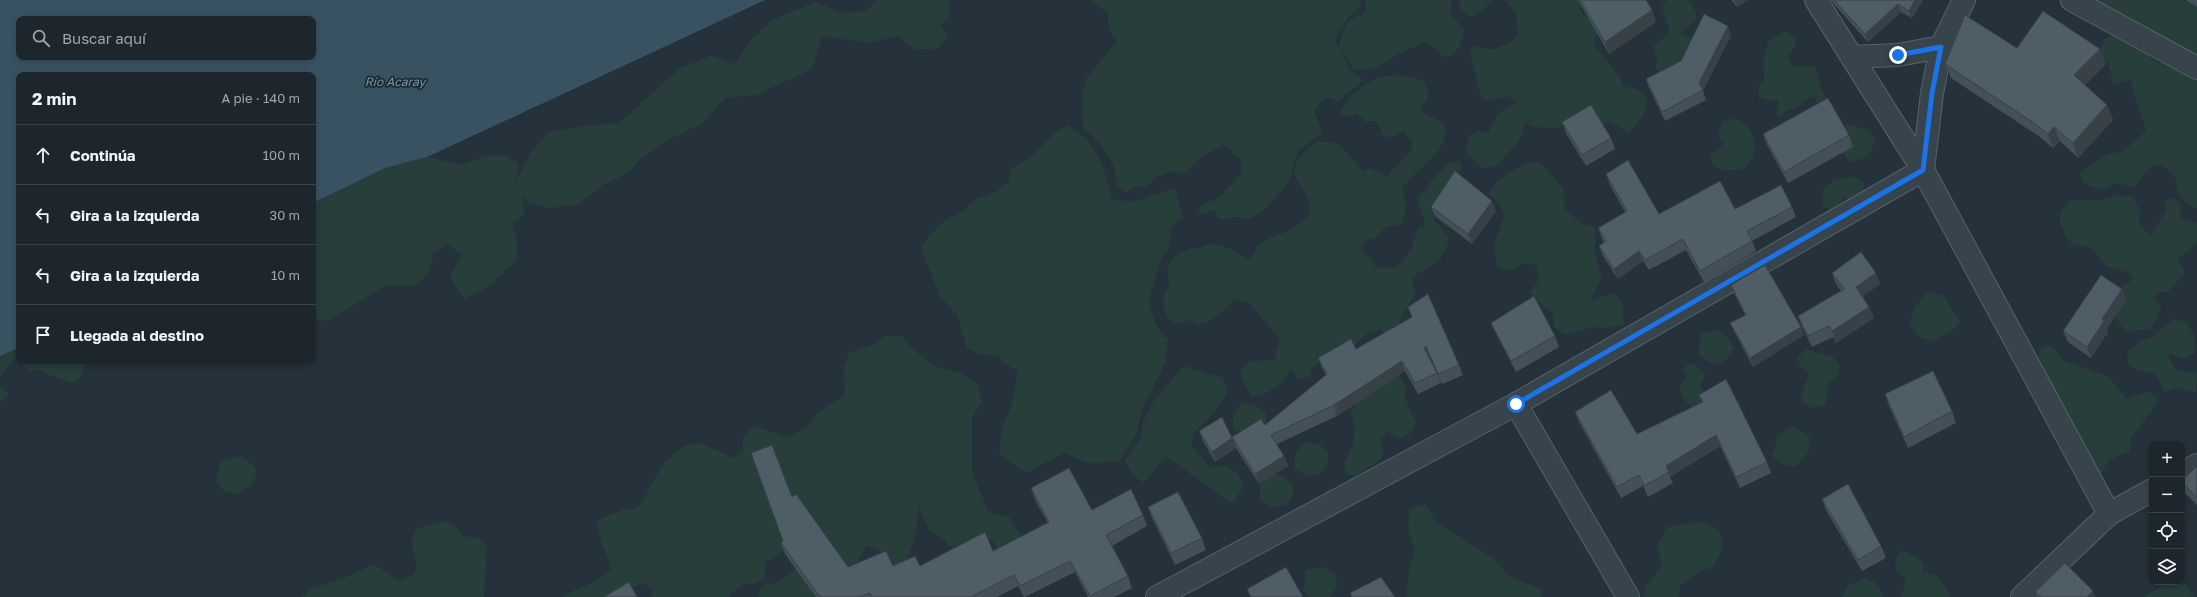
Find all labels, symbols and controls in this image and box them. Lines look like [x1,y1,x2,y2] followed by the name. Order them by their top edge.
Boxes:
[16,16,316,60] search box
[30,27,52,49] icon: search
[62,29,146,47] text: Buscar aquí
[1889,46,1907,64] route end
[365,74,428,89] water label: Río Acaray
[32,88,76,109] text: 2 min
[222,90,300,106] text: A pie · 140 m
[32,144,54,166] icon: ahead
[70,146,136,164] text: Continúa
[263,147,300,163] text: 100 m
[32,204,54,226] icon: left
[70,206,200,224] text: Gira a la izquierda
[270,207,300,223] text: 30 m
[32,264,54,286] icon: left
[70,266,200,284] text: Gira a la izquierda
[271,267,300,283] text: 10 m
[32,324,54,346] icon: arrive
[70,326,204,344] text: Llegada al destino
[1507,395,1525,413] route start
[2149,441,2185,585] map controls
[2149,441,2185,477] button: +
[2149,477,2185,513] button: −
[2149,513,2185,549] button: locate
[2149,549,2185,585] button: layers

